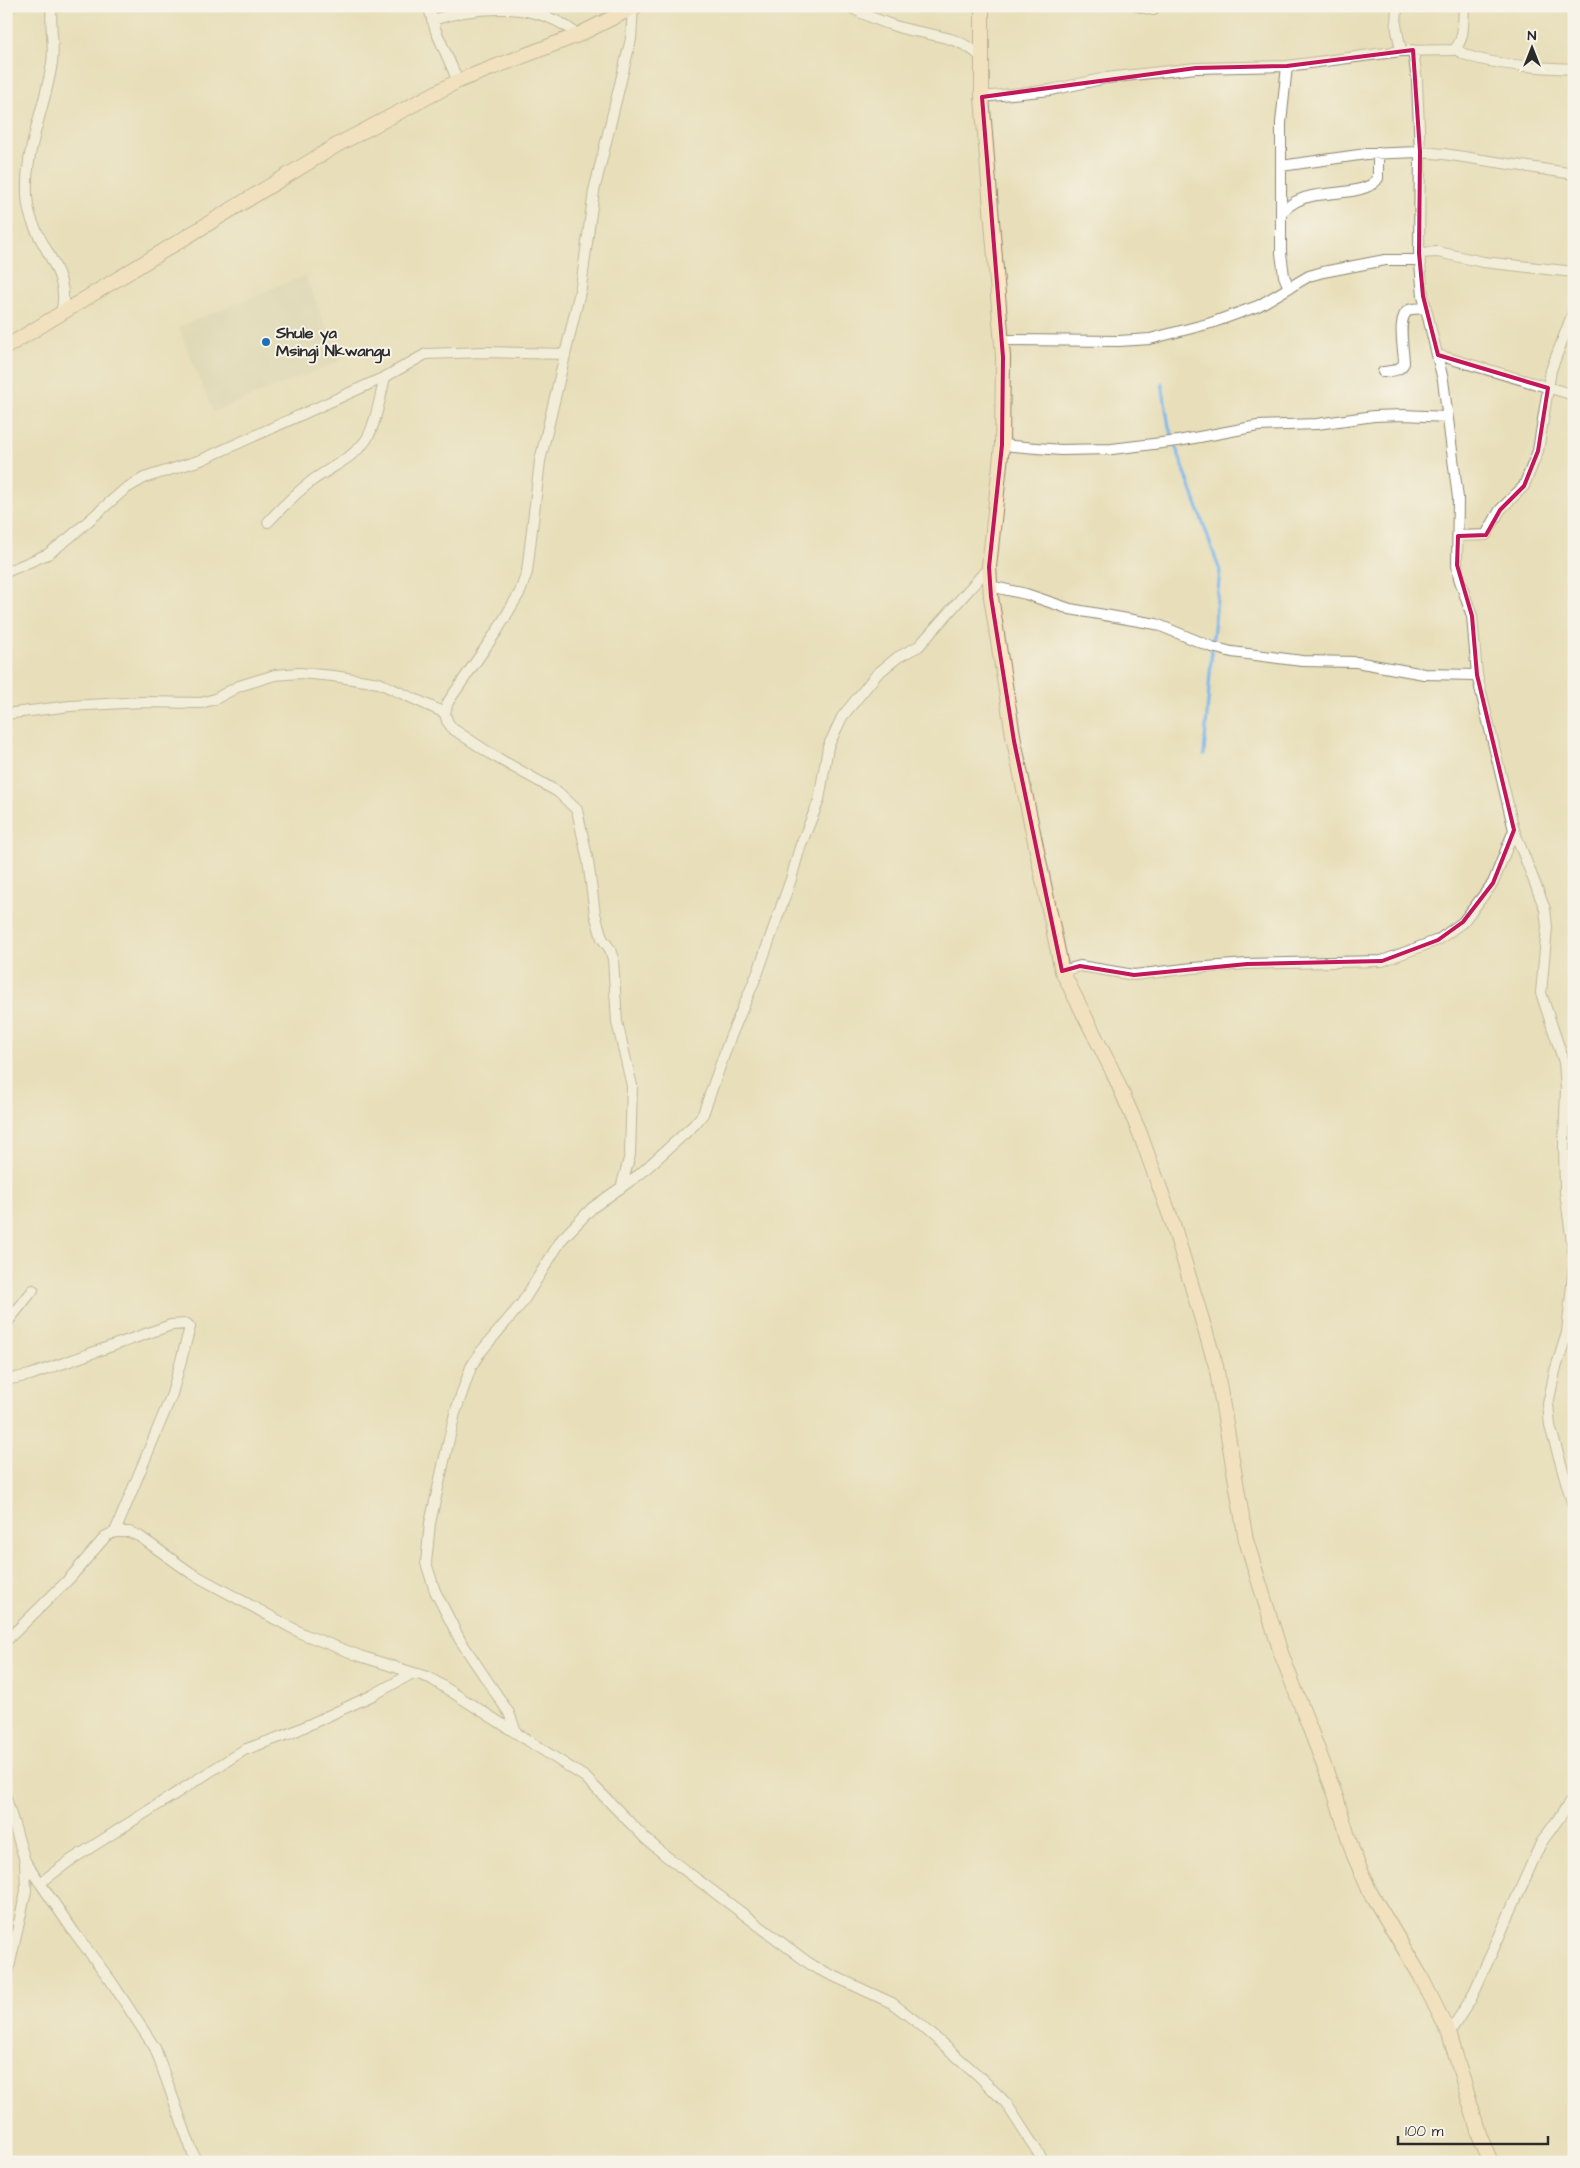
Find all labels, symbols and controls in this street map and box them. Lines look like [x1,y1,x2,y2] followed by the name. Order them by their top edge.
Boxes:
[1508,22,1558,72] north arrow
[1528,26,1537,46] text: N
[275,322,390,364] place label: Shule ya Msingi Nkwangu
[260,336,272,348] marker: Shule ya Msingi Nkwangu
[1398,2113,1548,2145] scale bar
[1405,2121,1444,2142] text: 100 m

